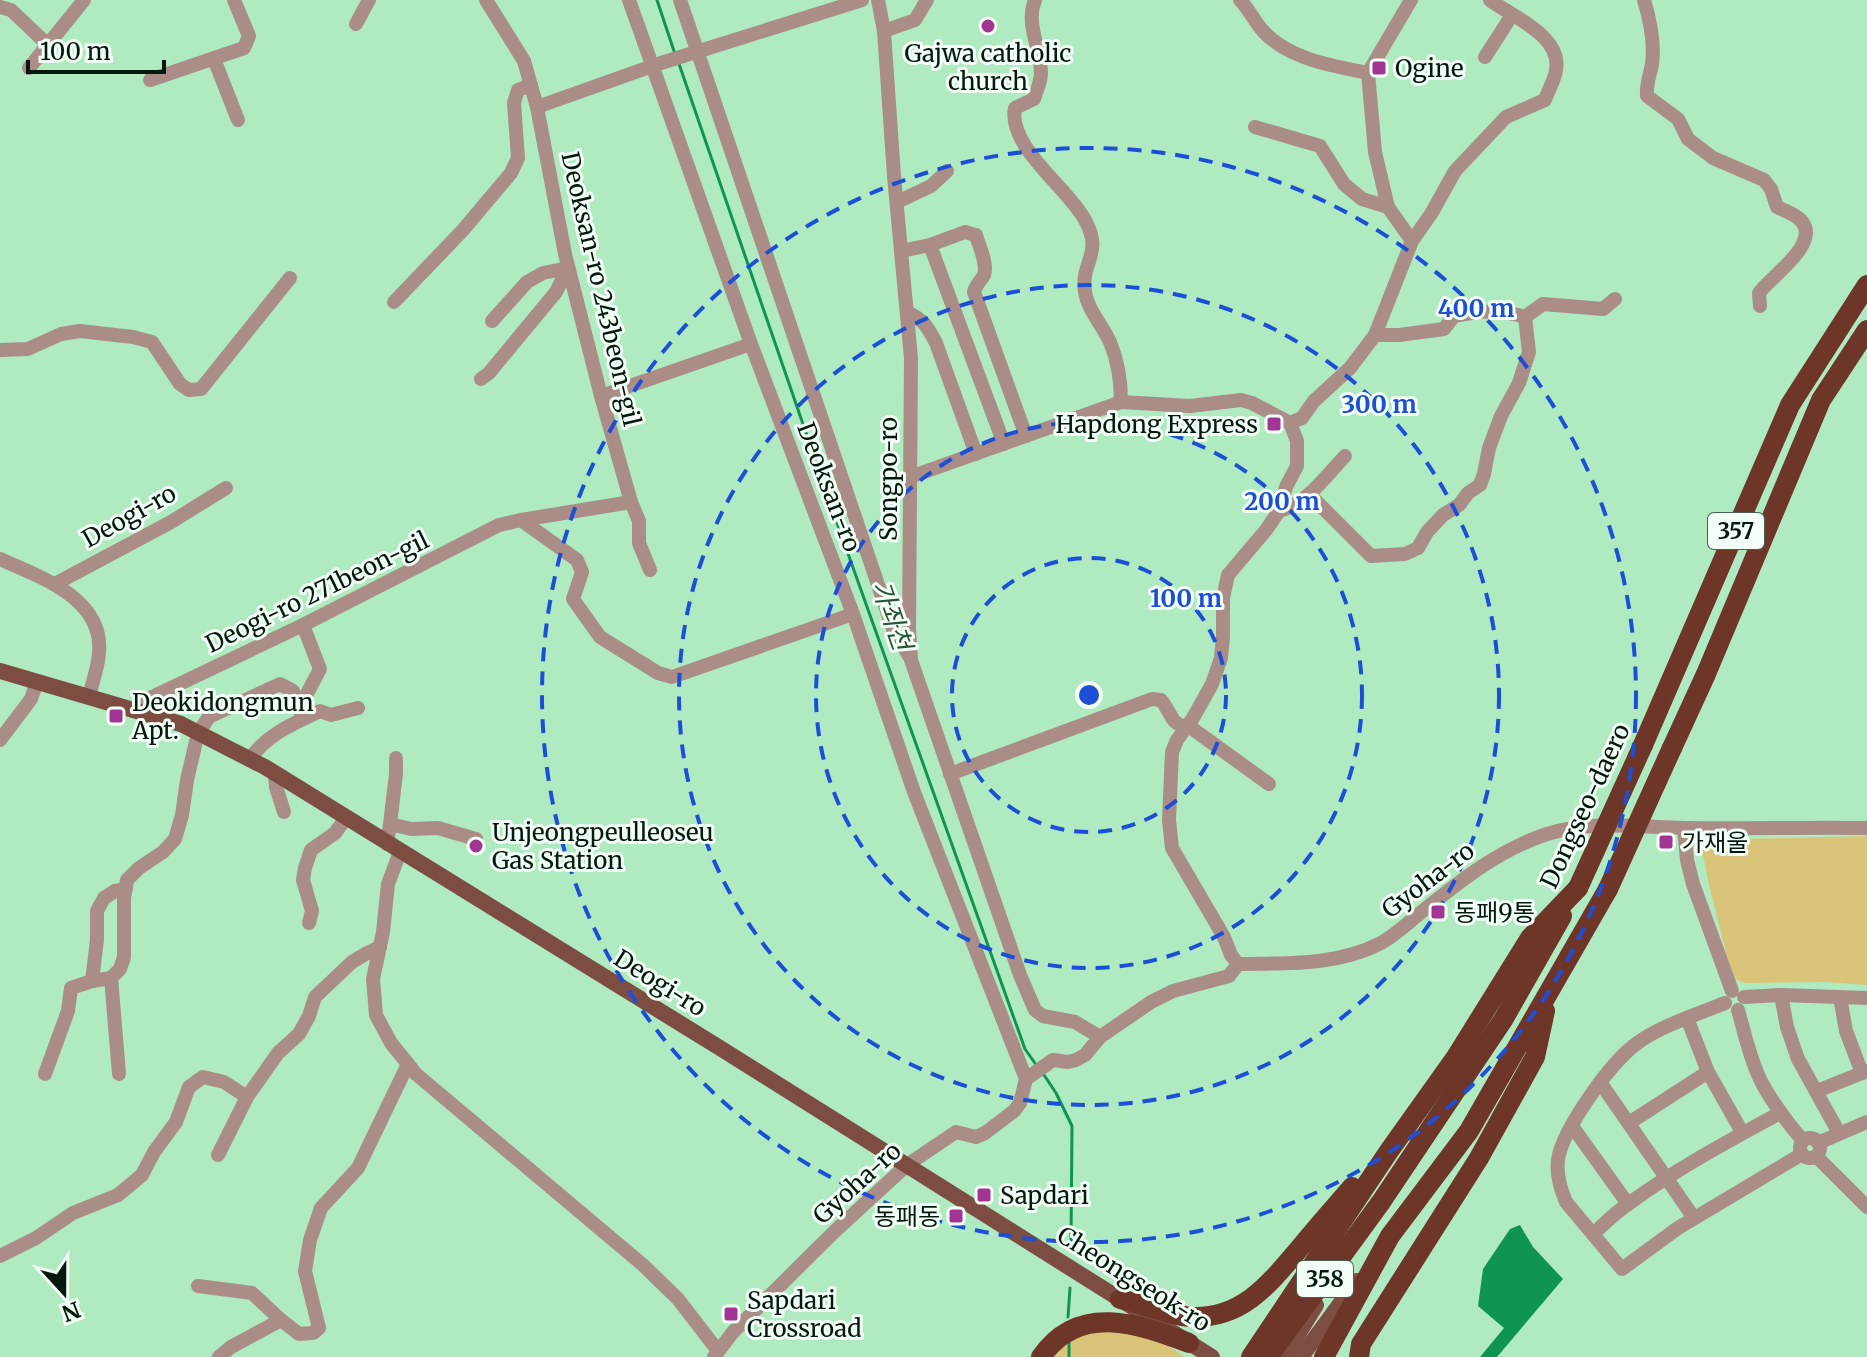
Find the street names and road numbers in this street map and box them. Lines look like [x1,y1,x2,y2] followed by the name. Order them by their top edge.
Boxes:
[554,149,648,429] street label: Deoksan-ro 243beon-gil
[873,417,904,541] street label: Songpo-ro
[790,418,868,556] street label: Deoksan-ro
[77,478,181,554] street label: Deogi-ro
[1708,513,1764,549] road number: 357
[200,524,434,660] street label: Deogi-ro 271beon-gil
[1533,719,1637,893] street label: Dongseo-daero
[1376,835,1480,925] street label: Gyoha-ro
[608,943,712,1023] street label: Deogi-ro
[806,1135,908,1231] street label: Gyoha-ro
[1052,1219,1216,1339] street label: Cheongseok-ro
[1297,1261,1353,1297] road number: 358

